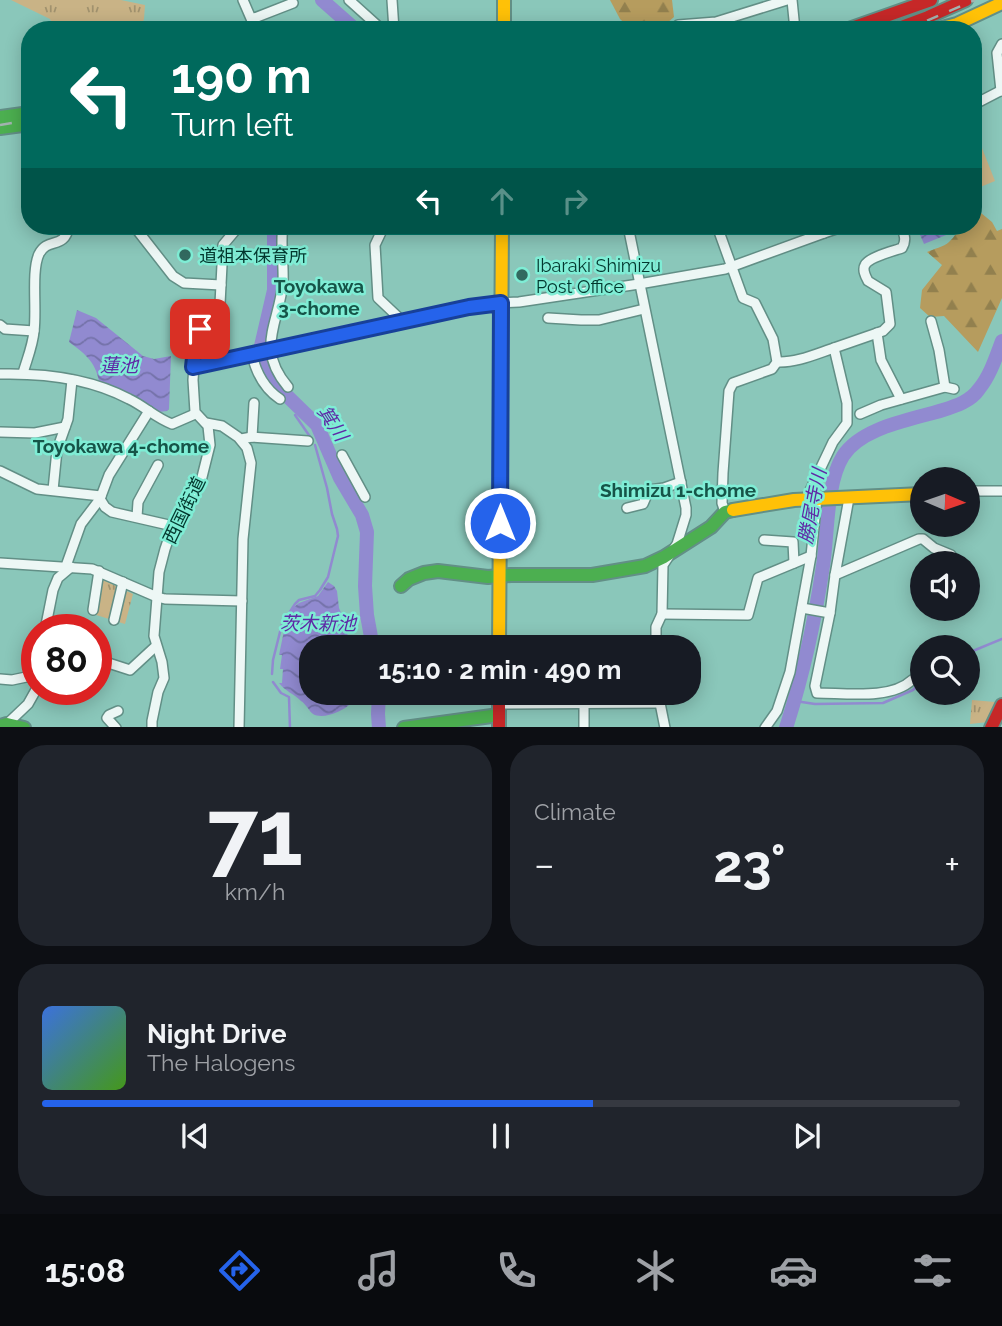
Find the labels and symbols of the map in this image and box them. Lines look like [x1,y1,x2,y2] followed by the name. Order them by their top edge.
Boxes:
[199,245,307,266] place label: 道祖本保育所
[177,247,193,263] marker: 道祖本保育所
[536,255,661,297] place label: Ibaraki Shimizu Post Office
[514,267,530,283] marker: Ibaraki Shimizu Post Office
[274,275,364,319] district label: Toyokawa 3-chome
[170,299,230,359] pin
[100,354,140,376] water label: 蓮池
[313,401,354,447] water label: 箕川
[33,435,209,457] district label: Toyokawa 4-chome
[794,465,830,545] water label: 勝尾寺川
[910,467,980,537] north arrow
[159,473,209,547] street label: 西国街道
[600,479,756,501] district label: Shimizu 1-chome
[463,486,537,560] position arrow
[280,612,358,634] water label: 茨木新池
[21,614,112,705] speed limit sign: 80

